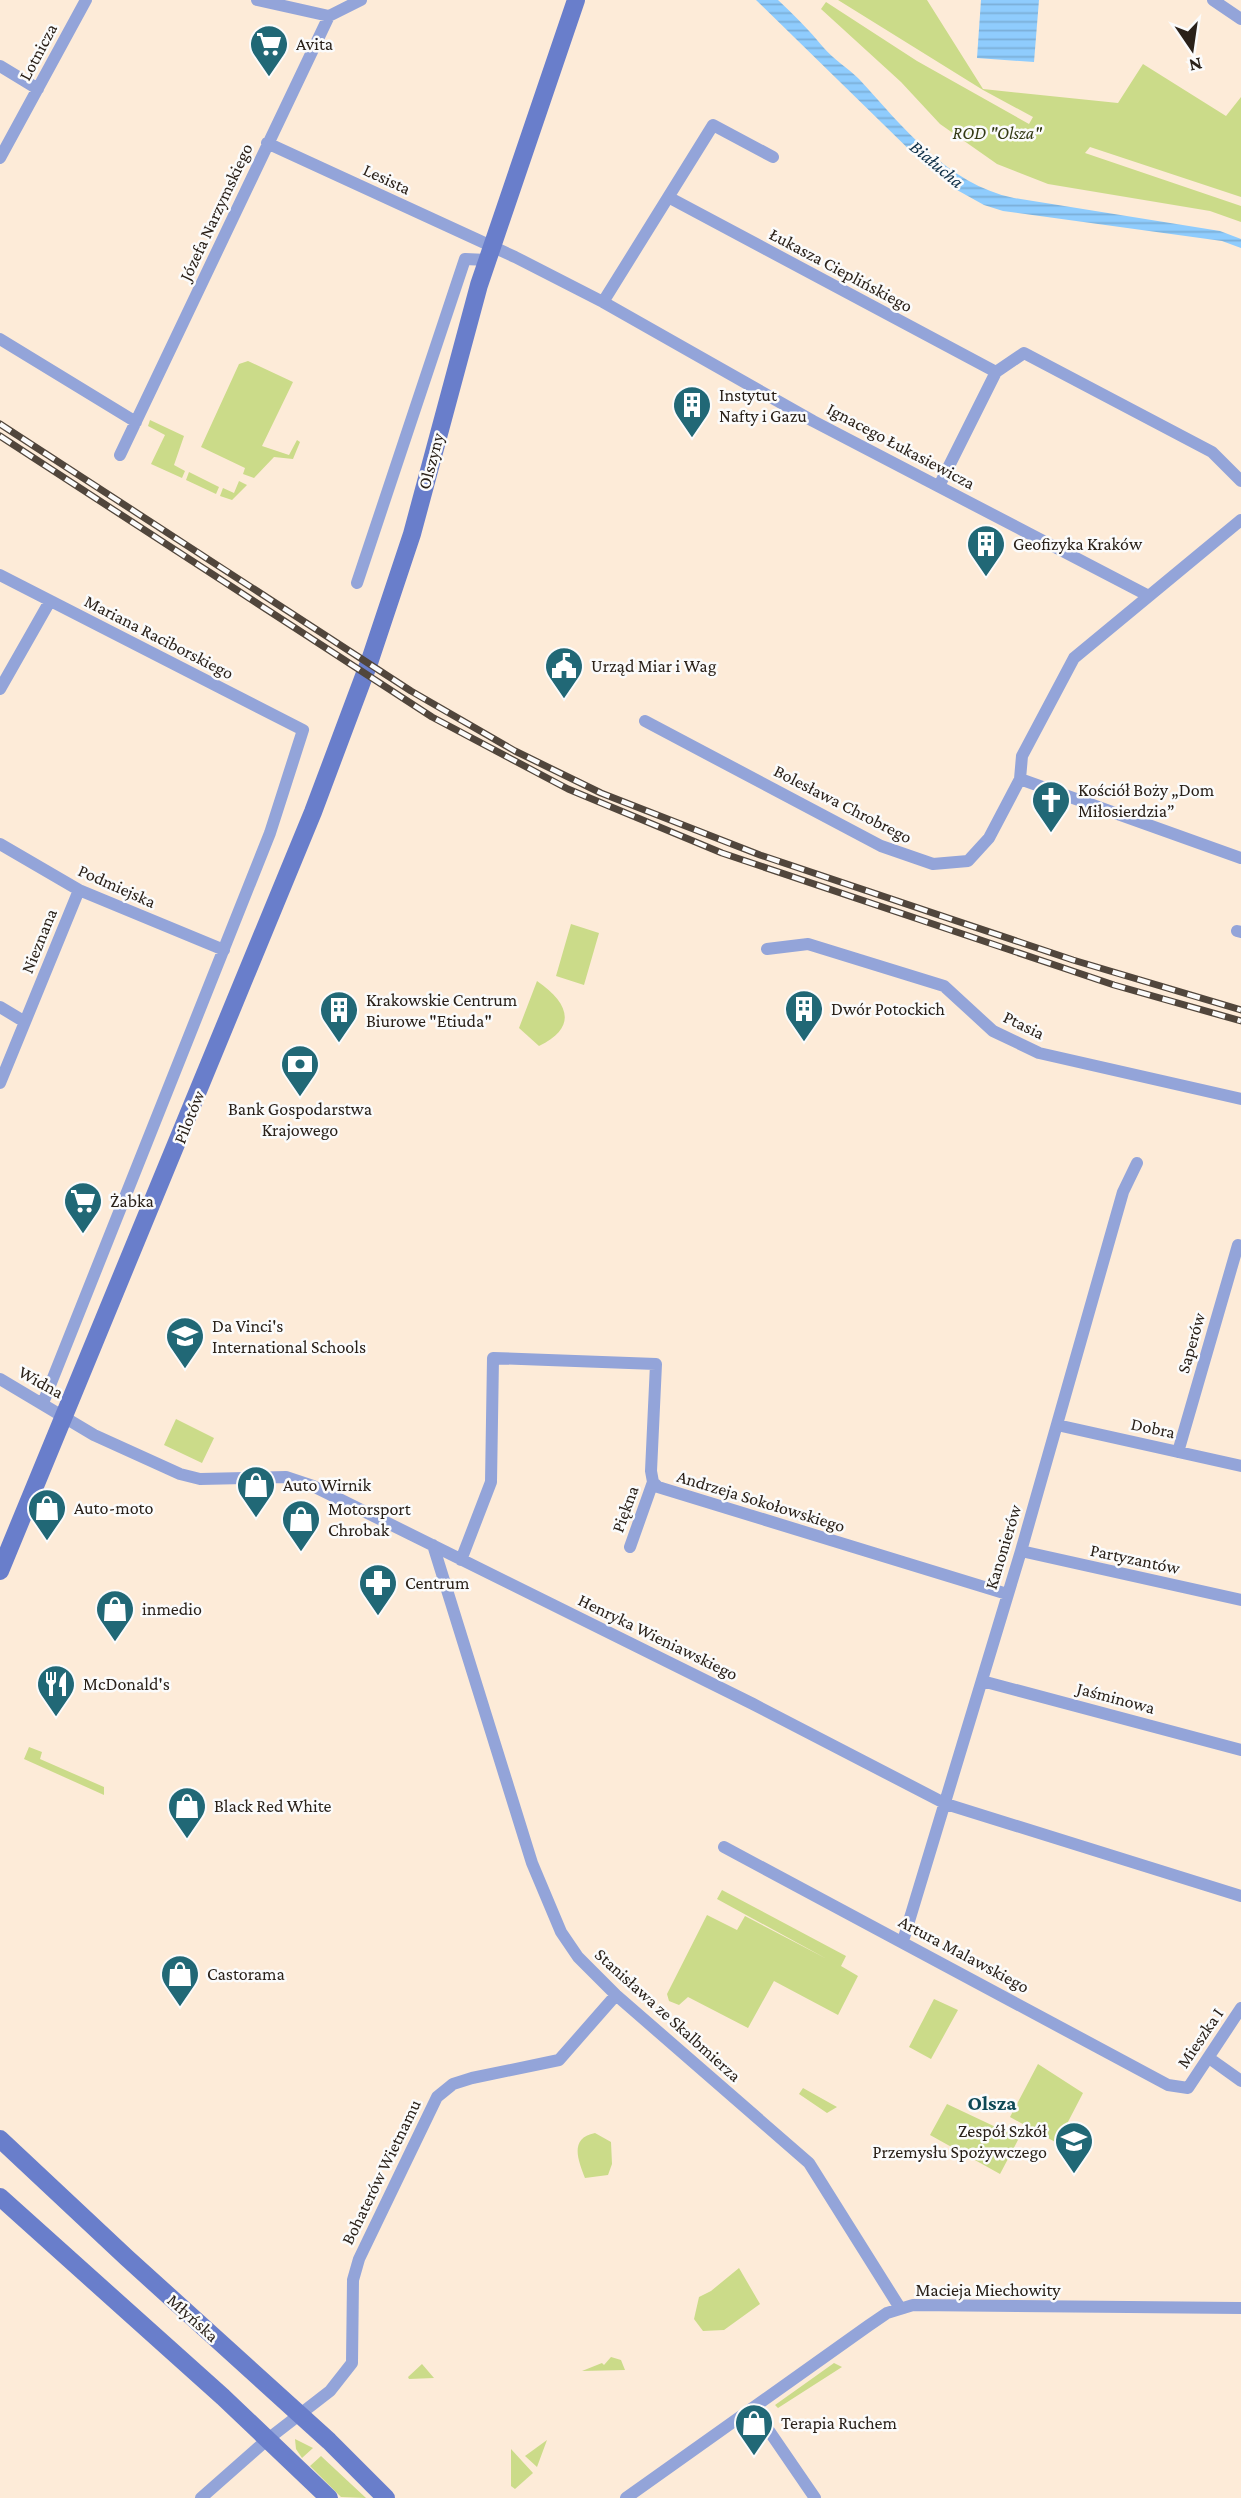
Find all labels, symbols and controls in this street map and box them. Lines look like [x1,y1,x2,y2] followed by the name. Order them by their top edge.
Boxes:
[1157,14,1227,84] north arrow
[15,20,61,84] street label: Lotnicza
[248,23,290,78] supermarket icon: Avita
[296,34,333,54] place label: Avita
[1187,53,1204,77] text: N
[952,123,1042,143] park label: ROD "Olsza"
[906,136,968,192] water label: Białucha
[175,140,257,286] street label: Józefa Narzymskiego
[360,159,414,199] street label: Lesista
[766,224,916,316] street label: Łukasza Cieplińskiego
[671,384,713,439] building icon: Instytut Nafty i Gazu
[719,385,807,426] place label: Instytut Nafty i Gazu
[824,399,978,493] street label: Ignacego Łukasiewicza
[414,430,448,491] street label: Olszyny
[965,523,1007,578] building icon: Geofizyka Kraków
[1013,534,1143,554] place label: Geofizyka Kraków
[81,591,237,683] street label: Mariana Raciborskiego
[543,645,585,700] public building icon: Urząd Miar i Wag
[591,656,717,676] place label: Urząd Miar i Wag
[771,761,915,847] street label: Bolesława Chrobrego
[1030,779,1072,834] church icon: Kościół Boży „Dom Miłosierdzia”
[1078,780,1215,821] place label: Kościół Boży „Dom Miłosierdzia”
[75,860,159,913] street label: Podmiejska
[17,906,61,976] street label: Nieznana
[783,988,825,1043] building icon: Dwór Potockich
[318,989,360,1044] building icon: Krakowskie Centrum Biurowe "Etiuda"
[366,990,518,1031] place label: Krakowskie Centrum Biurowe "Etiuda"
[831,999,945,1019] place label: Dwór Potockich
[1000,1007,1048,1043] street label: Ptasia
[279,1043,321,1098] bank icon: Bank Gospodarstwa Krajowego
[169,1087,209,1146] street label: Pilotów
[228,1099,372,1141] place label: Bank Gospodarstwa Krajowego
[62,1180,104,1235] supermarket icon: Żabka
[110,1191,154,1211] place label: Żabka
[1173,1310,1209,1376] street label: Saperów
[164,1315,206,1370] school or university icon: Da Vinci's International Schools
[212,1316,366,1357] place label: Da Vinci's International Schools
[15,1362,67,1402] street label: Widna
[1129,1414,1177,1442] street label: Dobra
[235,1464,277,1519] shop icon: Auto Wirnik
[674,1466,848,1537] street label: Andrzeja Sokołowskiego
[283,1475,371,1495] place label: Auto Wirnik
[607,1483,643,1535] street label: Piękna
[26,1487,68,1542] shop icon: Auto-moto
[74,1498,153,1518] place label: Auto-moto
[280,1498,322,1553] shop icon: Motorsport Chrobak
[328,1499,412,1540] place label: Motorsport Chrobak
[981,1502,1026,1592] street label: Kanonierów
[1088,1540,1182,1578] street label: Partyzantów
[357,1562,399,1617] pharmacy icon: Centrum
[405,1573,470,1593] place label: Centrum
[94,1588,136,1643] shop icon: inmedio
[575,1590,741,1684] street label: Henryka Wieniawskiego
[142,1599,202,1619] place label: inmedio
[35,1663,77,1718] restaurant icon: McDonald's
[83,1674,170,1694] place label: McDonald's
[1073,1677,1157,1718] street label: Jaśminowa
[166,1785,208,1840] shop icon: Black Red White
[214,1796,332,1816] place label: Black Red White
[895,1911,1033,1997] street label: Artura Malawskiego
[591,1944,745,2086] street label: Stanisława ze Skalbmierza
[159,1953,201,2008] shop icon: Castorama
[207,1964,285,1984] place label: Castorama
[1173,2004,1227,2072] street label: Mieszka I
[967,2091,1017,2115] district label: Olsza
[337,2096,425,2248] street label: Bohaterów Wietnamu
[1053,2120,1095,2175] school or university icon: Zespół Szkół Przemysłu Spożywczego
[872,2121,1047,2162] place label: Zespół Szkół Przemysłu Spożywczego
[915,2280,1061,2301] street label: Macieja Miechowity
[163,2290,223,2346] street label: Młyńska
[733,2402,775,2457] shop icon: Terapia Ruchem
[781,2413,897,2433] place label: Terapia Ruchem

